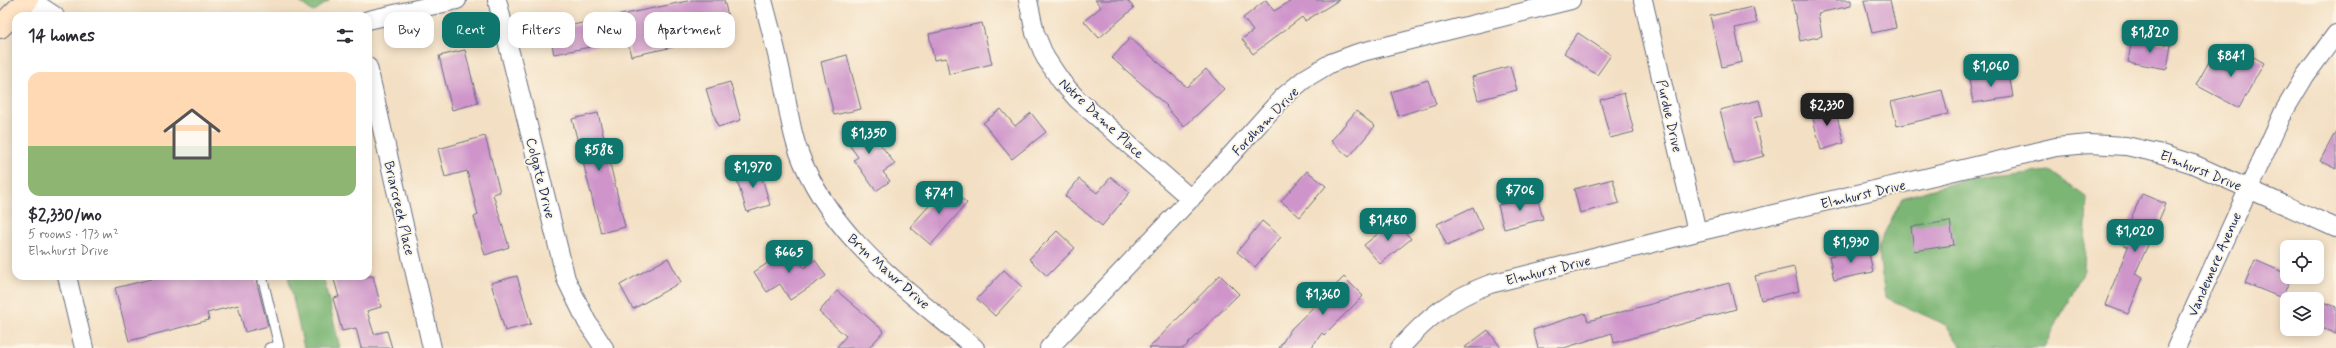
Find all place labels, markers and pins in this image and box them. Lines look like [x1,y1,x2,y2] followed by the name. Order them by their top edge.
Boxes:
[2117,20,2183,54] pin: $1,820
[2207,44,2255,78] pin: $841
[1958,54,2024,88] pin: $1,060
[1794,93,1860,127] pin: $2,330
[836,121,902,155] pin: $1,350
[575,138,623,172] pin: $588
[720,155,786,189] pin: $1,970
[1496,178,1544,212] pin: $706
[915,181,963,215] pin: $741
[1355,208,1421,242] pin: $1,480
[2102,219,2168,253] pin: $1,020
[1818,230,1884,264] pin: $1,930
[765,240,813,274] pin: $665
[1290,282,1356,316] pin: $1,360

